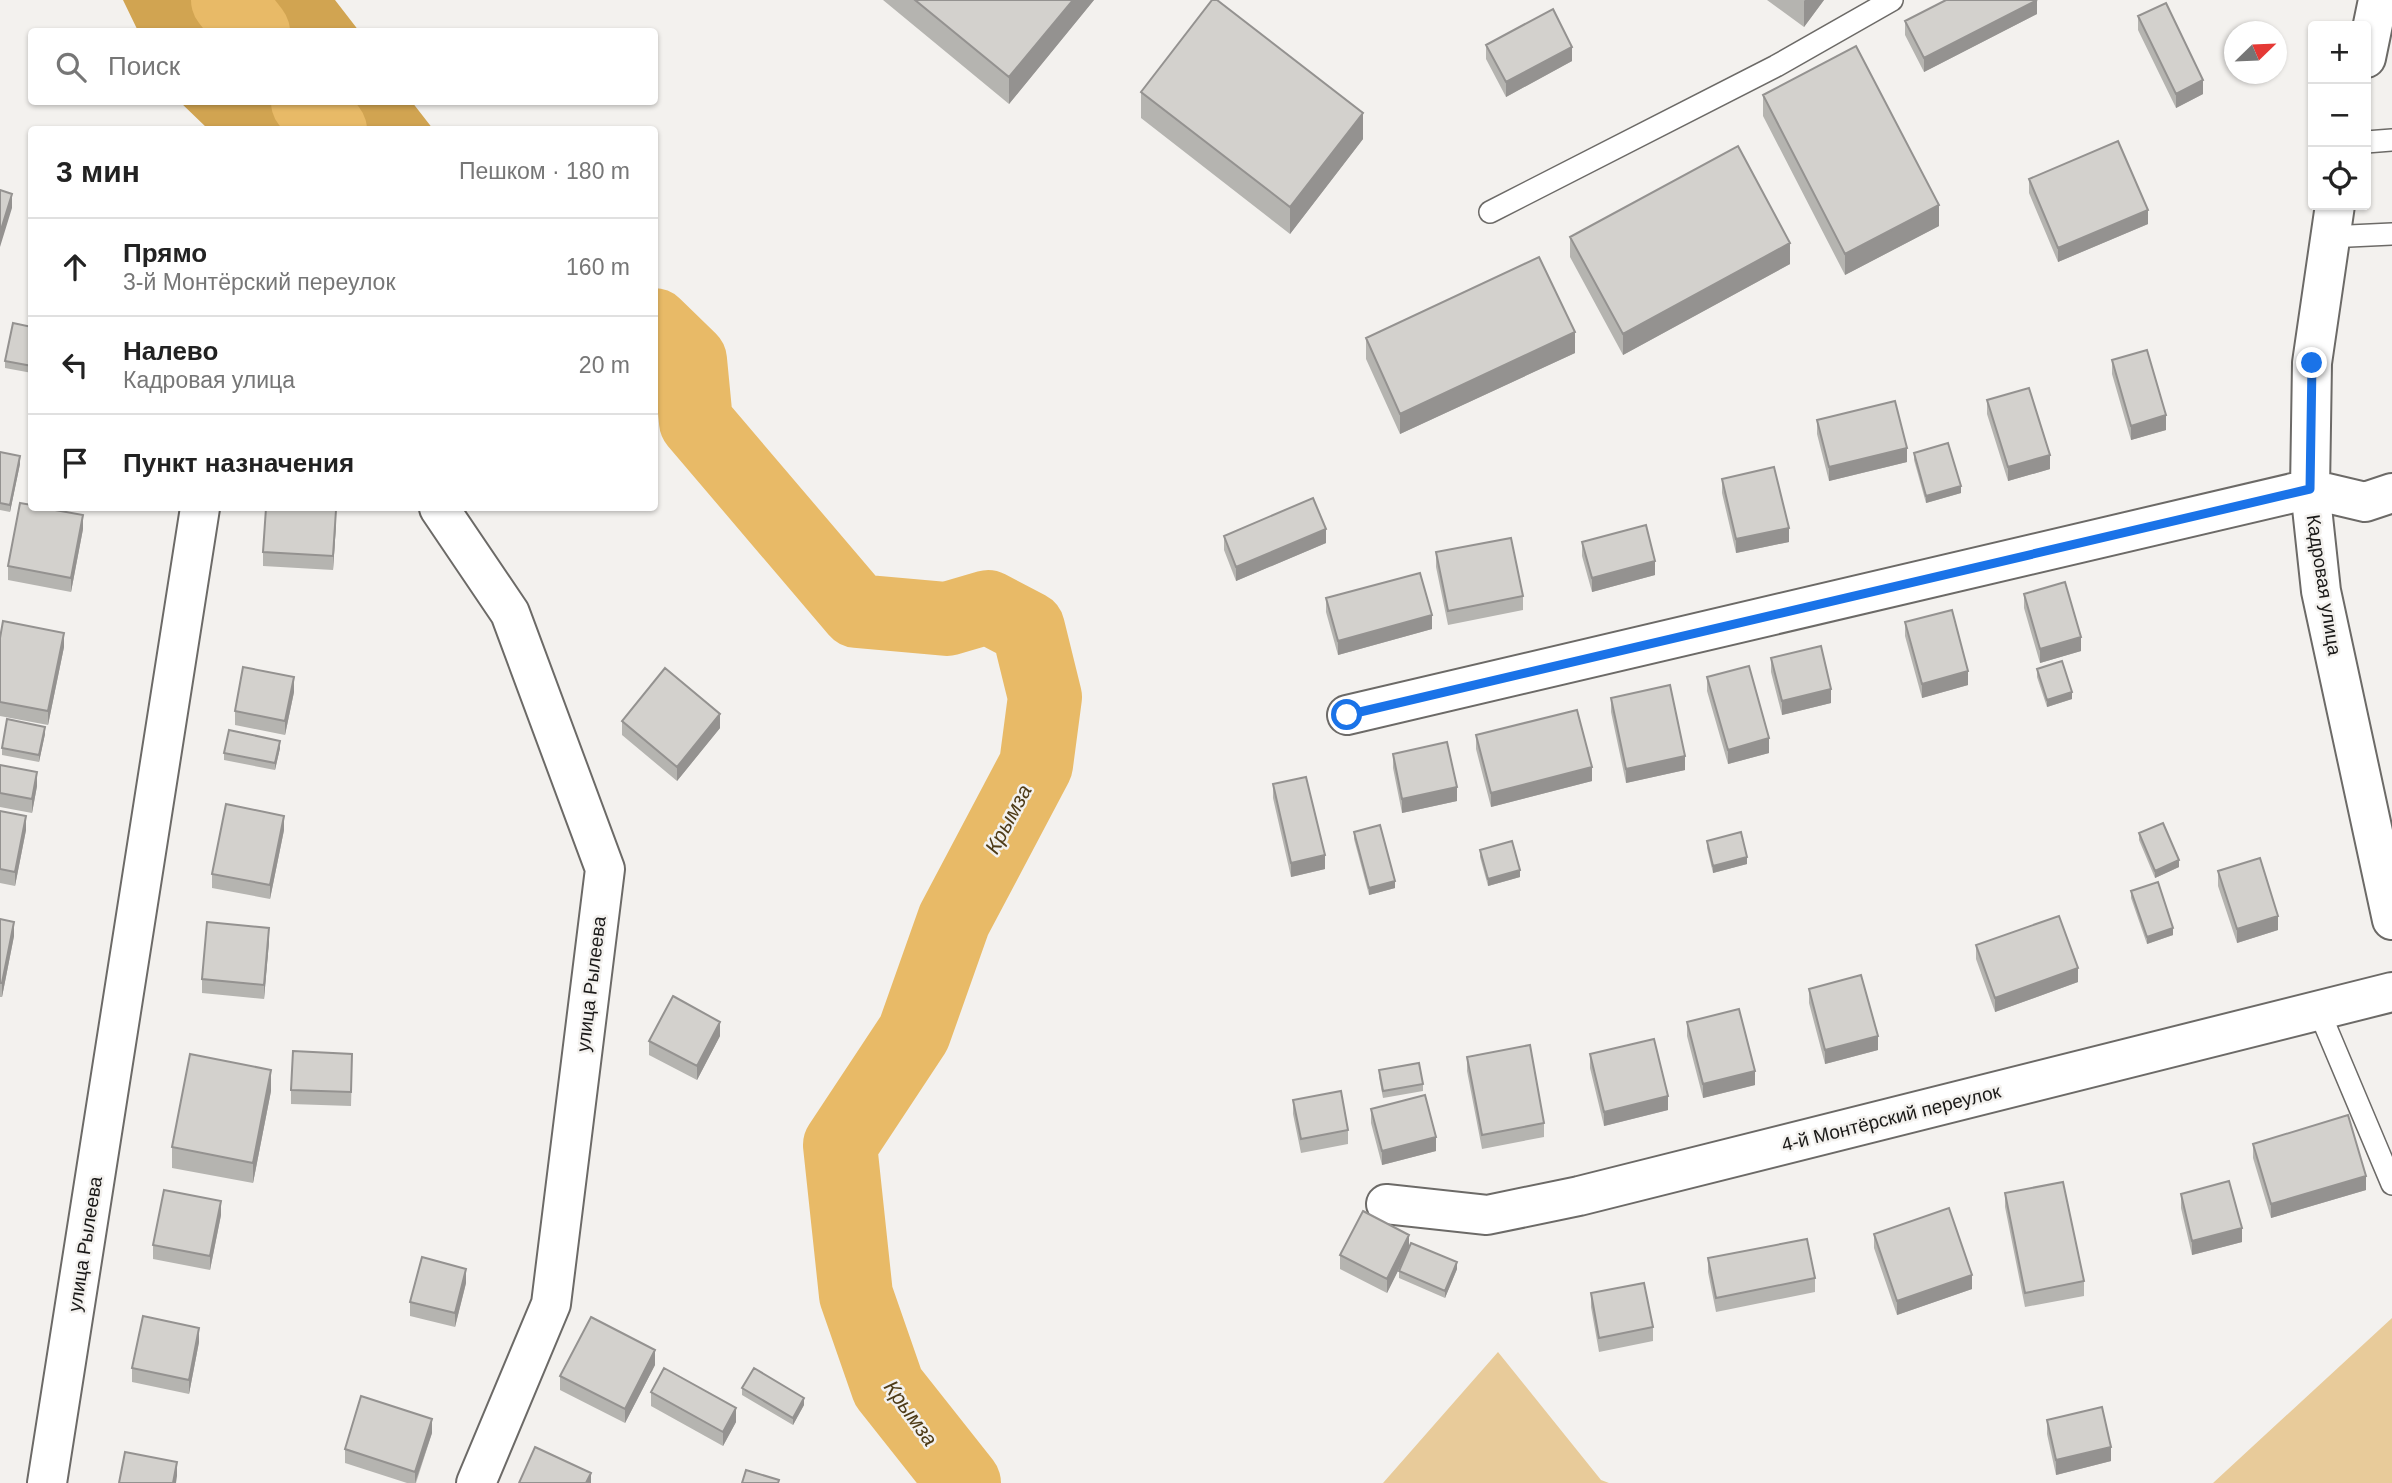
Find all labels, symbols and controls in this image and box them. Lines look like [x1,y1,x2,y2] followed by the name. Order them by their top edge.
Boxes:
[2224,21,2287,84] north arrow
[2308,21,2371,210] map controls
[2308,21,2371,84] button: +
[28,28,658,105] search box
[52,48,90,86] icon: search
[108,51,180,81] text: Поиск
[2308,84,2371,147] button: −
[2308,147,2371,210] button: locate
[56,155,140,188] text: 3 мин
[459,158,630,184] text: Пешком · 180 m
[123,238,207,268] text: Прямо
[56,248,94,286] icon: ahead
[566,254,630,280] text: 160 m
[123,269,395,295] text: 3-й Монтёрский переулок
[123,336,218,366] text: Налево
[56,346,94,384] icon: left
[2296,347,2327,378] route end
[579,352,630,378] text: 20 m
[123,367,295,393] text: Кадровая улица
[56,444,94,482] icon: arrive
[123,448,354,478] text: Пункт назначения
[2303,513,2346,657] street label: Кадровая улица
[1331,699,1362,730] route start
[980,781,1036,857] water label: Крымза
[572,915,610,1053] street label: улица Рылеева
[1779,1080,2003,1155] street label: 4-й Монтёрский переулок
[64,1175,106,1313] street label: улица Рылеева
[880,1376,942,1450] water label: Крымза

